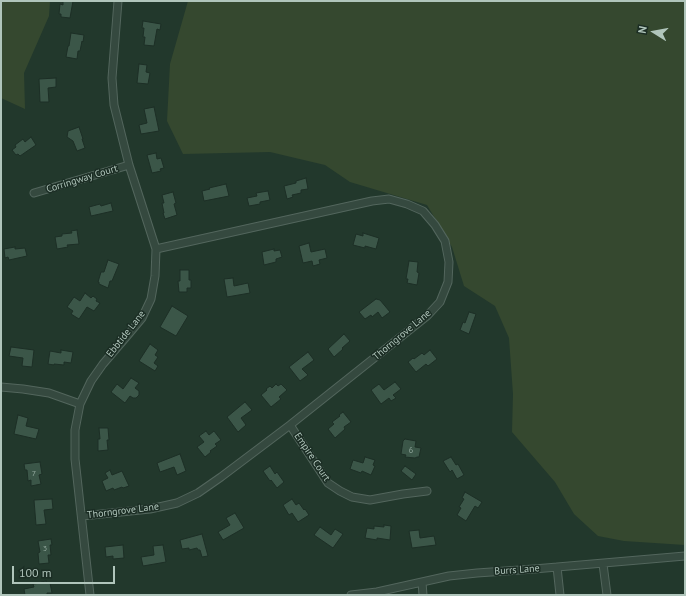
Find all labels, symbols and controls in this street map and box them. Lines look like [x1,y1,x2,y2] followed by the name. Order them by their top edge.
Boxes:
[634,12,674,52] north arrow
[635,25,650,35] text: N
[45,162,119,196] street label: Corringway Court
[370,307,434,363] street label: Thorngrove Lane
[104,308,148,360] street label: Ebbtide Lane
[291,430,333,484] street label: Empire Court
[409,446,413,456] house number: 6
[32,469,36,479] house number: 7
[86,501,160,521] street label: Thorngrove Lane
[43,544,47,554] house number: 3
[14,558,117,584] scale bar
[494,562,540,578] street label: Burrs Lane
[19,565,52,580] text: 100 m

